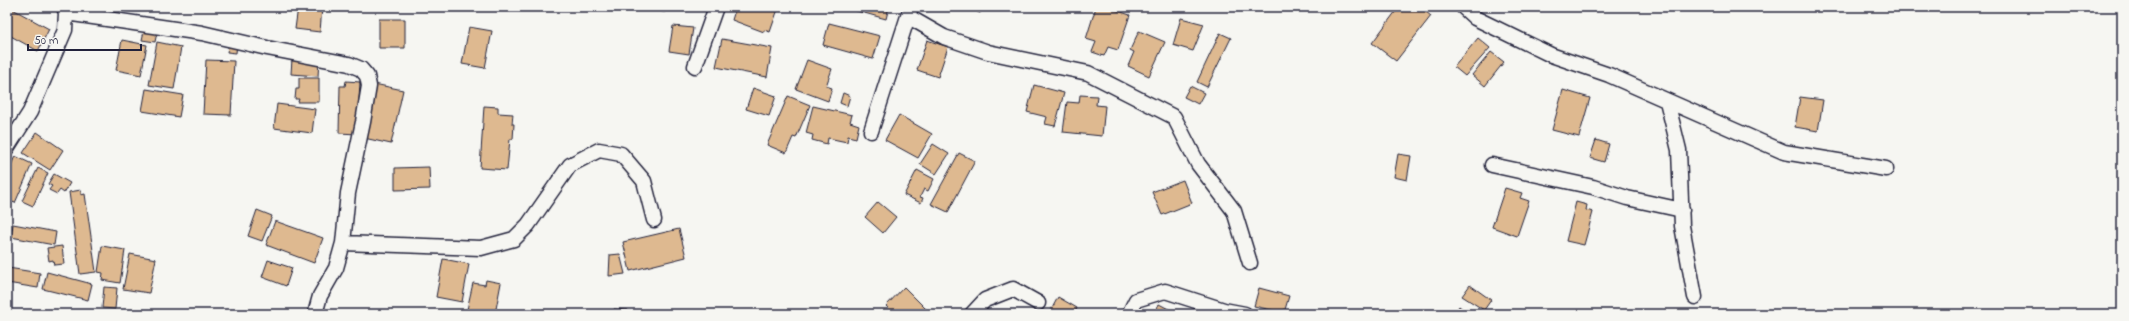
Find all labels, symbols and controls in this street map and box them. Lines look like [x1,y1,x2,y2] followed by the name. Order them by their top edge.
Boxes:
[28,26,141,52] scale bar
[34,32,58,50] text: 50 m

